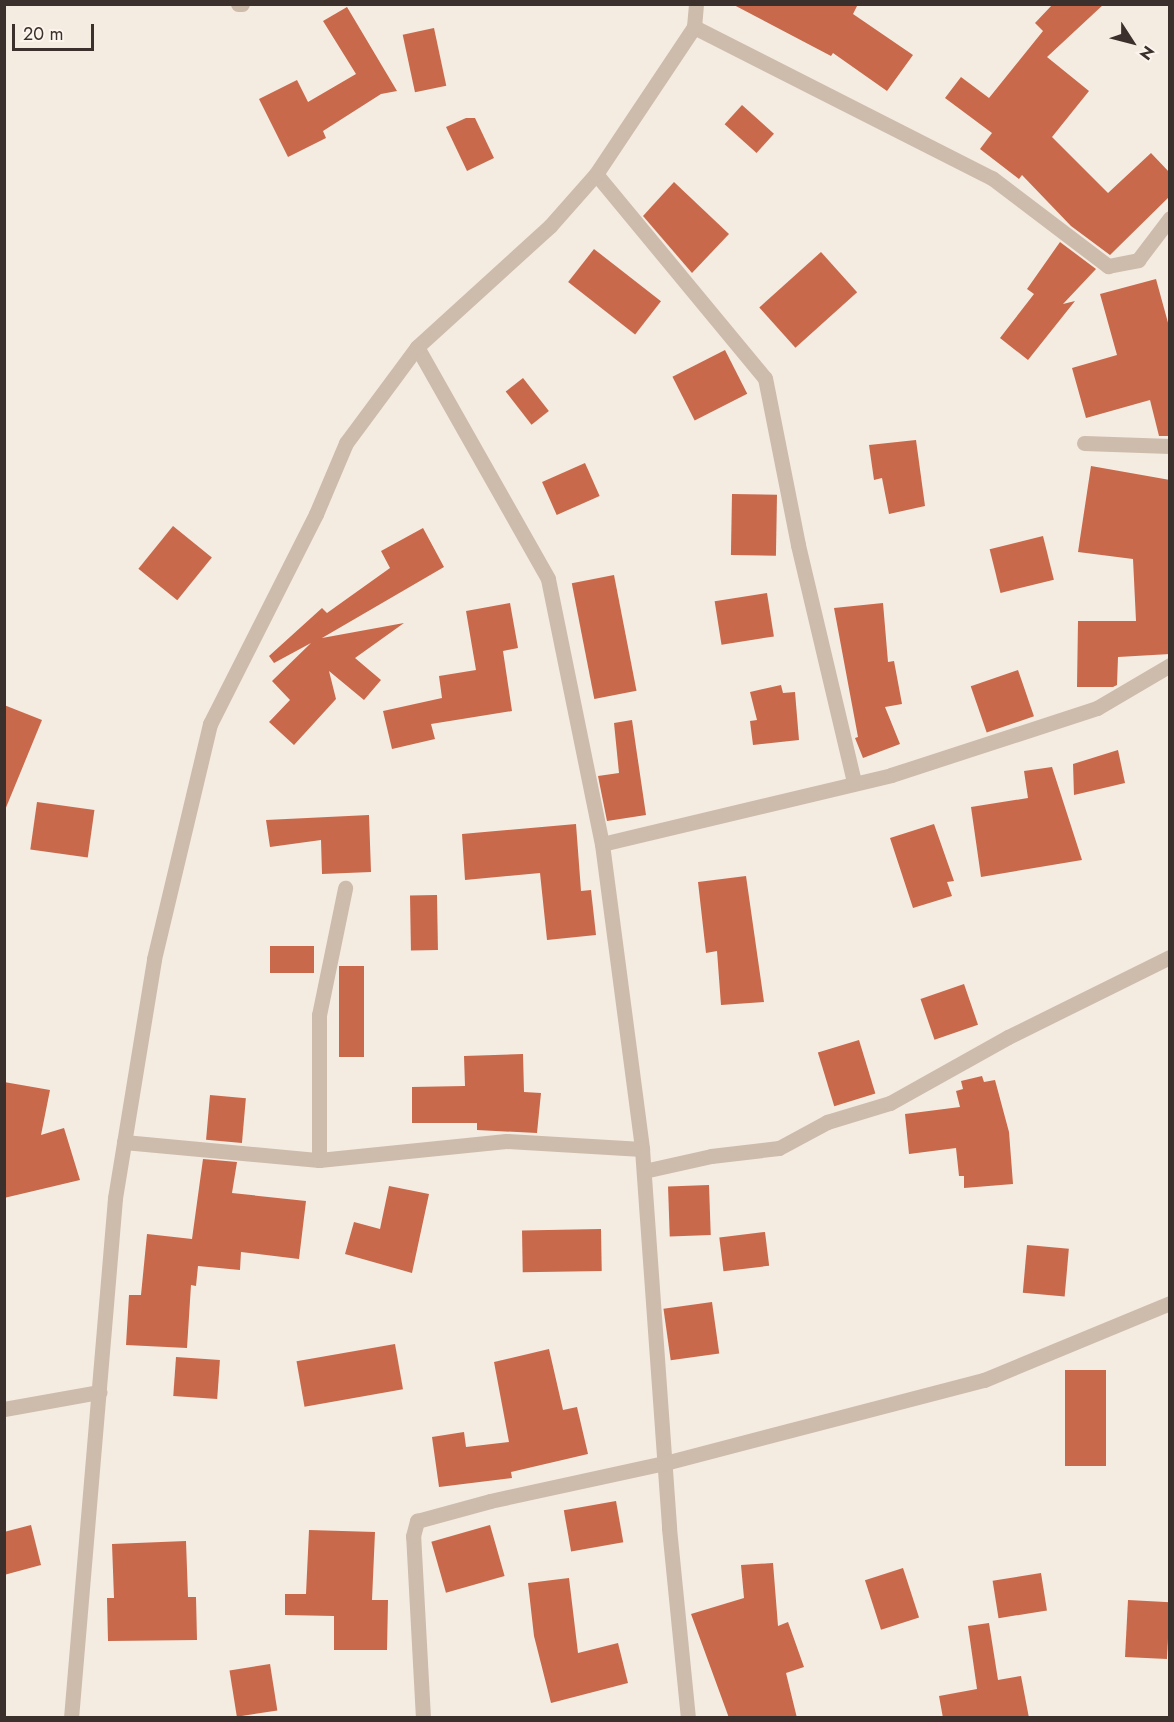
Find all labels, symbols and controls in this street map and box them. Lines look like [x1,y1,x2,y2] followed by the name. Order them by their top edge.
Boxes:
[15,12,98,50] scale bar
[1102,12,1162,72] north arrow
[23,21,63,47] text: 20 m
[1134,41,1160,65] text: N

